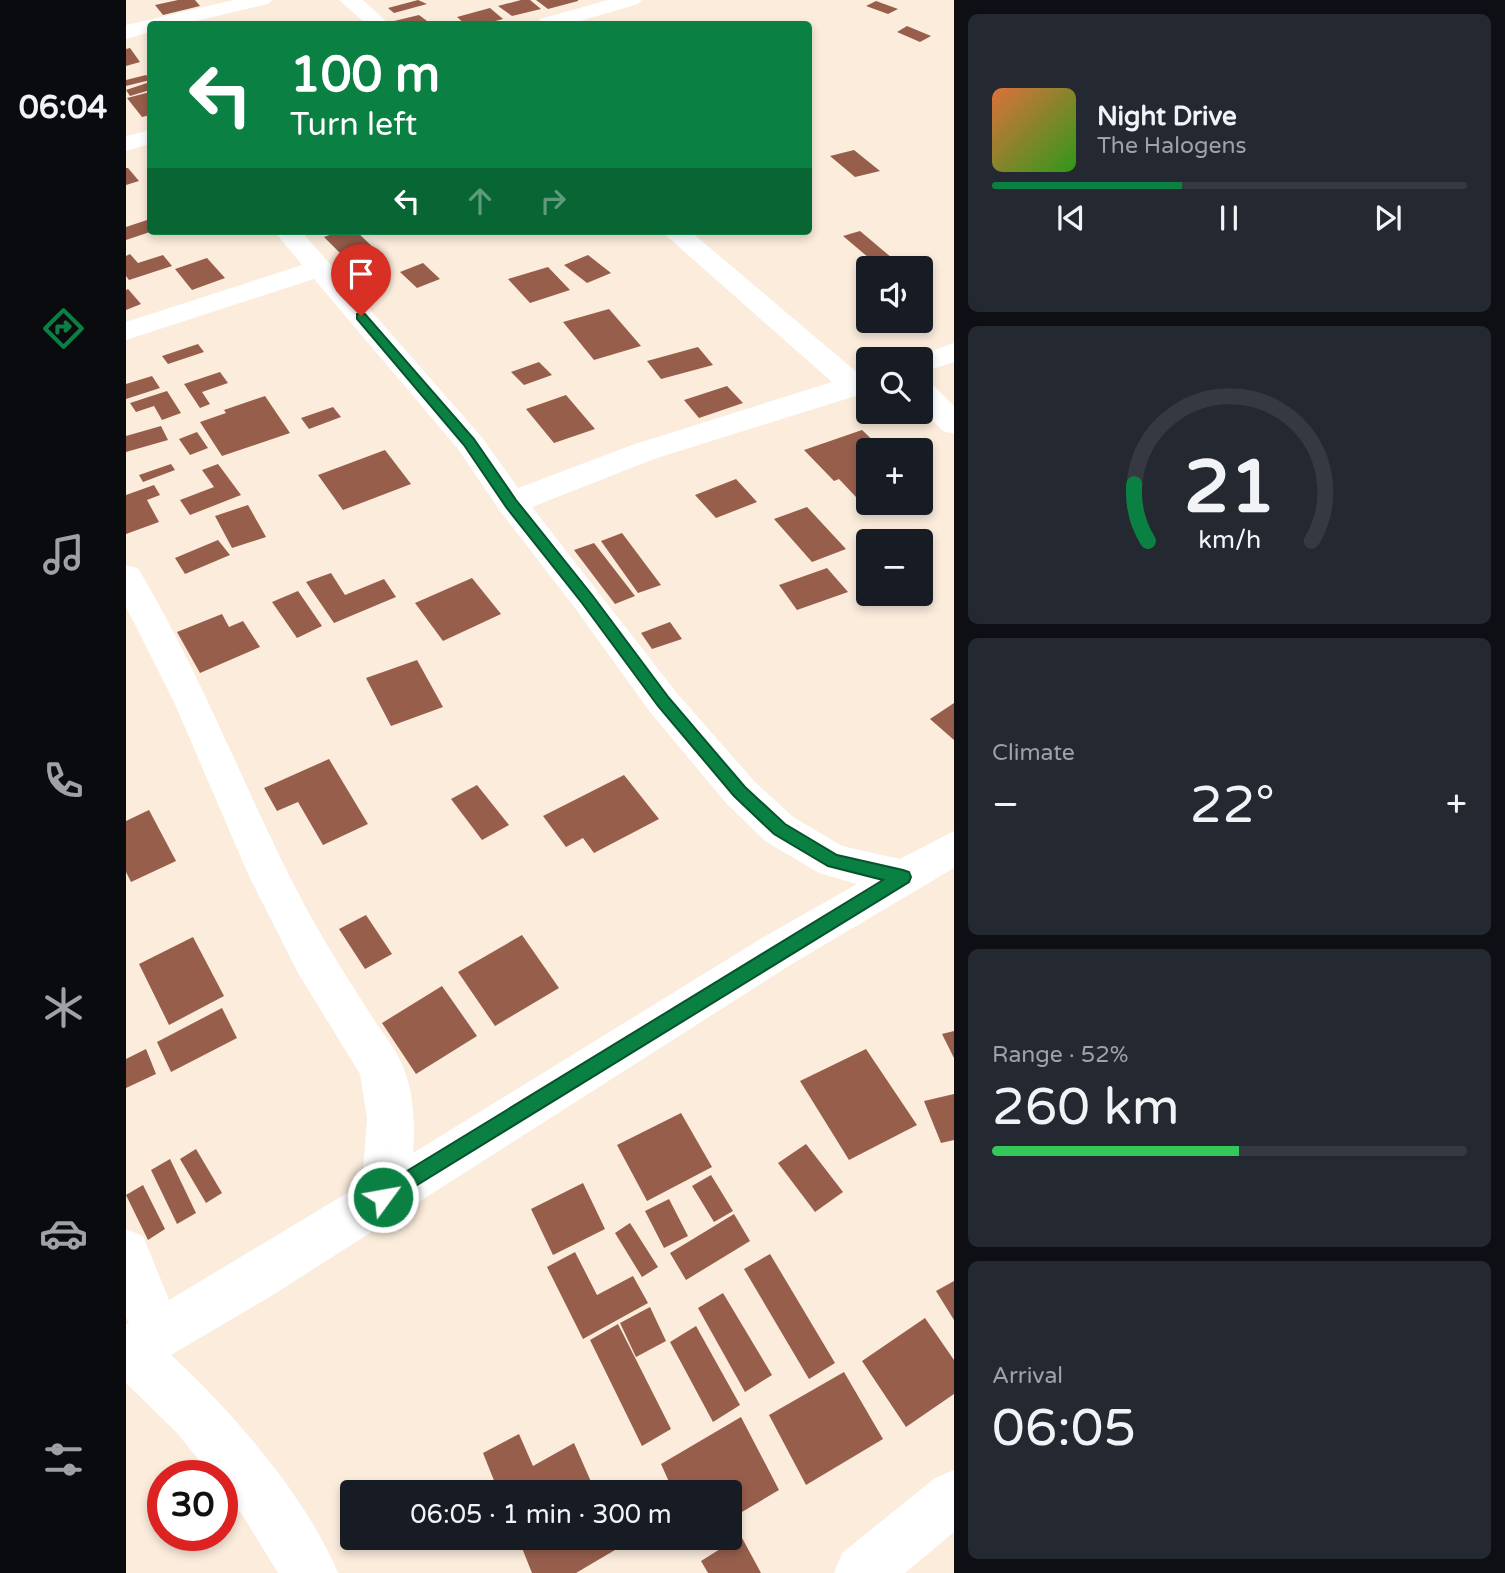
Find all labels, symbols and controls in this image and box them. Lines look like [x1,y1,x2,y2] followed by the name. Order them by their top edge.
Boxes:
[290,46,440,105] text: 100 m
[175,49,266,140] icon: left
[19,89,107,127] text: 06:04
[1097,101,1237,132] text: Night Drive
[290,106,417,144] text: Turn left
[1097,132,1246,160] text: The Halogens
[388,182,426,220] icon: left
[461,182,499,220] icon: ahead
[534,182,572,220] icon: right
[1052,199,1090,237] icon: previous
[1210,199,1248,237] icon: pause
[1369,199,1407,237] icon: next
[331,244,391,316] pin
[342,255,380,293] icon: arrive
[856,256,933,606] map controls
[856,256,933,333] button: sound
[39,304,88,353] icon: directions
[856,347,933,424] button: search
[856,438,933,515] button: +
[1184,444,1275,532] text: 21
[1198,524,1261,554] text: km/h
[856,529,933,606] button: −
[39,530,88,579] icon: music
[992,739,1075,767] text: Climate
[39,756,88,805] icon: phone
[1190,774,1275,837] text: 22°
[992,782,1019,828] text: −
[1446,782,1467,828] text: +
[39,983,88,1032] icon: climate
[992,1041,1128,1069] text: Range · 52%
[992,1076,1180,1139] text: 260 km
[346,1160,420,1234] position arrow
[39,1209,88,1258] icon: car
[992,1362,1063,1390] text: Arrival
[992,1397,1136,1460] text: 06:05
[39,1435,88,1484] icon: filters
[147,1460,238,1551] speed limit sign: 30
[410,1499,672,1530] text: 06:05 · 1 min · 300 m

